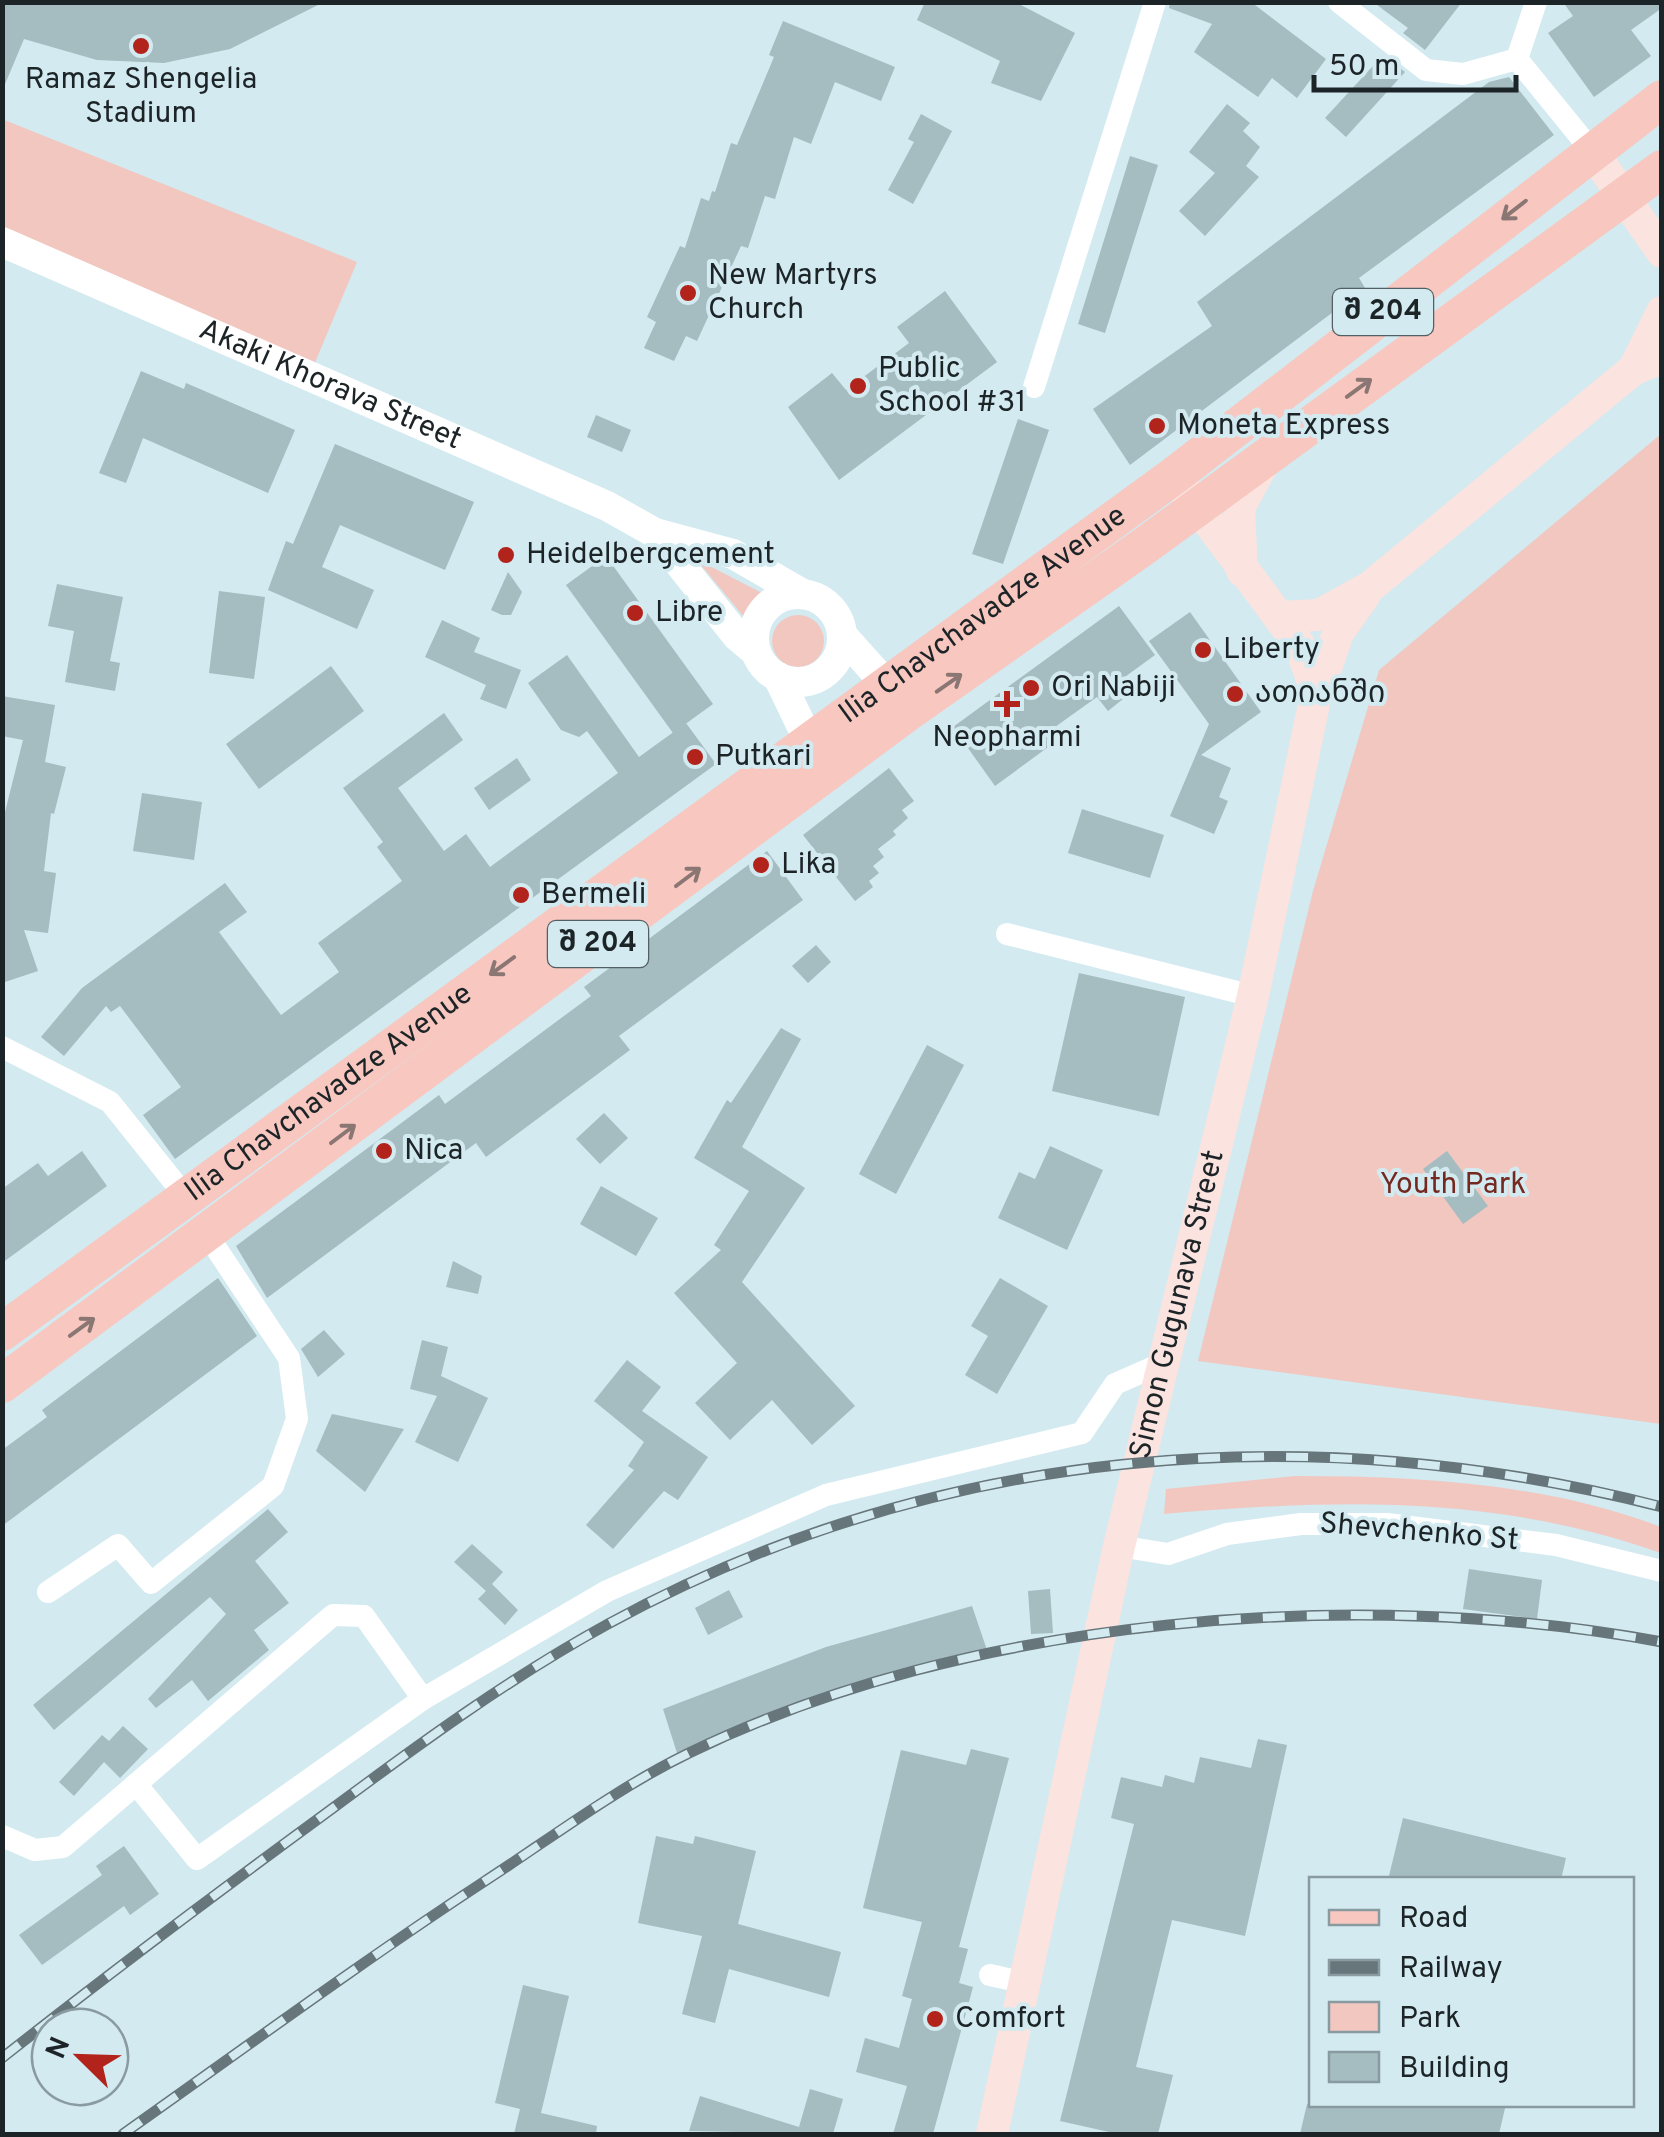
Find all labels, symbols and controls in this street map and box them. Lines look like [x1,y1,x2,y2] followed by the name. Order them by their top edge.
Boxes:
[1314,30,1516,92] scale bar
[130,35,152,57] marker: Ramaz Shengelia Stadium
[1329,49,1399,86] text: 50 m
[25,62,257,133] place label: Ramaz Shengelia Stadium
[1501,199,1528,220] one-way arrow
[708,258,878,329] place label: New Martyrs Church
[677,282,699,304] marker: New Martyrs Church
[1333,289,1433,335] road number: შ 204
[193,312,467,459] street label: Akaki Khorava Street
[878,351,1026,422] place label: Public School #31
[847,375,869,397] marker: Public School #31
[1344,378,1372,399] one-way arrow
[1177,408,1390,445] place label: Moneta Express
[1146,415,1168,437] marker: Moneta Express
[832,498,1134,733] street label: Ilia Chavchavadze Avenue
[526,537,775,574] place label: Heidelbergcement
[495,544,517,566] marker: Heidelbergcement
[655,595,723,632] place label: Libre
[624,602,646,624] marker: Libre
[1223,632,1320,669] place label: Liberty
[1192,639,1214,661] marker: Liberty
[1051,670,1176,707] place label: Ori Nabiji
[934,673,962,694] one-way arrow
[1255,676,1385,713] place label: ათიანში
[1020,677,1042,699] marker: Ori Nabiji
[1224,683,1246,705] marker: ათიანში
[996,693,1018,715] marker: Neopharmi
[932,720,1082,757] place label: Neopharmi
[715,739,812,776] place label: Putkari
[684,746,706,768] marker: Putkari
[781,847,836,884] place label: Lika
[750,854,772,876] marker: Lika
[674,867,701,888] one-way arrow
[541,877,646,914] place label: Bermeli
[510,884,532,906] marker: Bermeli
[548,921,648,967] road number: შ 204
[489,955,516,976] one-way arrow
[178,976,480,1210] street label: Ilia Chavchavadze Avenue
[329,1124,356,1145] one-way arrow
[404,1133,463,1170] place label: Nica
[373,1140,395,1162] marker: Nica
[1122,1147,1233,1463] street label: Simon Gugunava Street
[1380,1167,1526,1204] park label: Youth Park
[67,1317,95,1338] one-way arrow
[1318,1506,1520,1560] street label: Shevchenko St
[1309,1877,1634,2107] legend
[1399,1901,1468,1938] text: Road
[1399,1951,1503,1988] text: Railway
[955,2001,1066,2038] place label: Comfort
[1399,2001,1461,2038] text: Park
[30,2007,130,2107] north arrow
[924,2008,946,2030] marker: Comfort
[39,2032,80,2065] text: N
[1399,2051,1510,2088] text: Building

